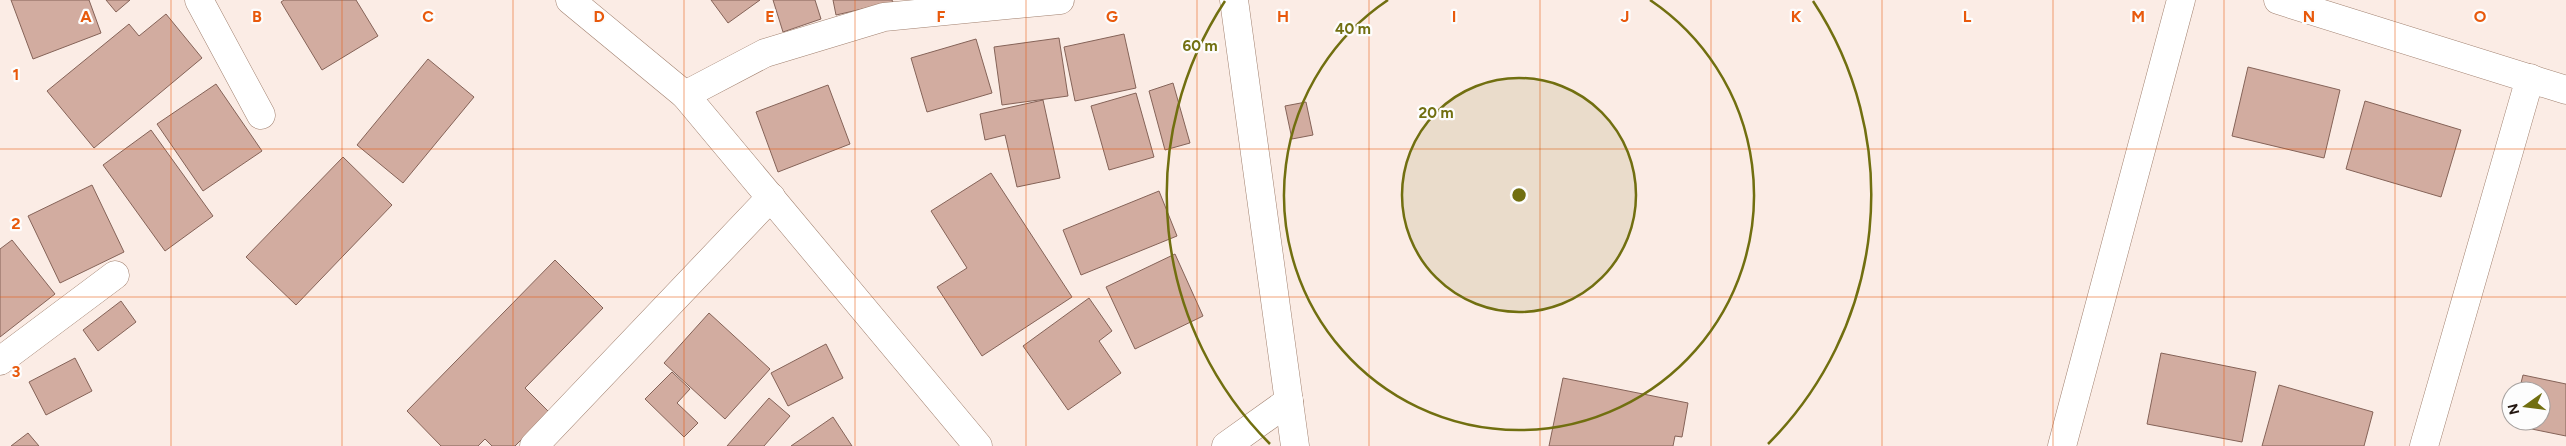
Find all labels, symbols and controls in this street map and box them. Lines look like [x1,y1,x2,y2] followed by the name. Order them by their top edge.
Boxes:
[80,7,92,26] text: A
[252,7,262,26] text: B
[422,7,434,26] text: C
[593,7,605,26] text: D
[765,7,775,26] text: E
[937,7,946,26] text: F
[1106,7,1118,26] text: G
[1277,7,1289,26] text: H
[1452,7,1456,26] text: I
[1621,7,1629,26] text: J
[1791,7,1802,26] text: K
[1963,7,1972,26] text: L
[2131,7,2145,26] text: M
[2303,7,2315,26] text: N
[2474,7,2487,26] text: O
[1335,20,1371,38] text: 40 m
[1182,37,1218,55] text: 60 m
[13,65,19,84] text: 1
[1418,104,1454,122] text: 20 m
[1510,186,1528,204] centre of rings
[11,214,21,233] text: 2
[12,362,21,381] text: 3
[2501,381,2551,431] north arrow
[2504,402,2523,416] text: N

